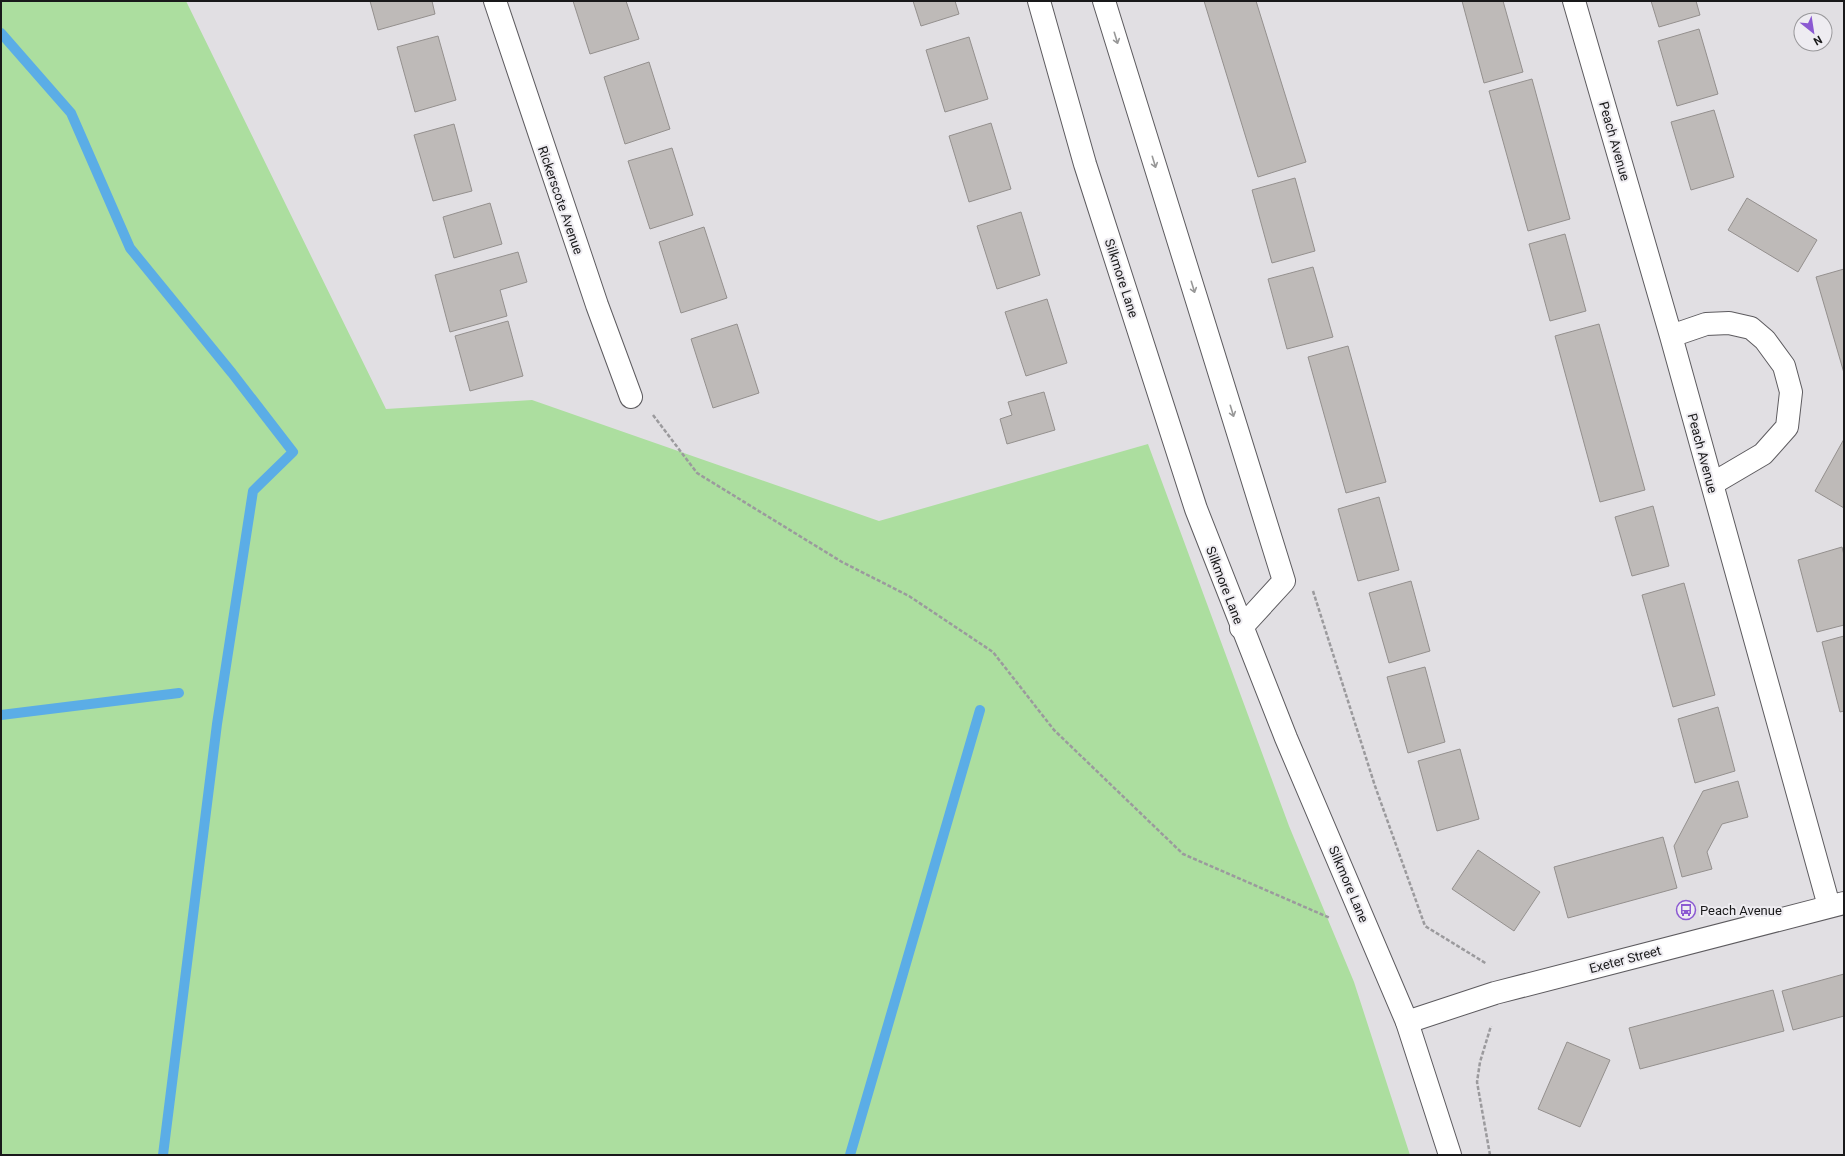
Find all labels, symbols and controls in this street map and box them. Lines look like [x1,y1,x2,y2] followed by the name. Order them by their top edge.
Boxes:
[1793,12,1833,52] north arrow
[1113,32,1120,45] one-way arrow
[1811,33,1824,48] text: N
[1596,100,1633,183] street label: Peach Avenue
[535,144,586,256] street label: Rickerscote Avenue
[1151,156,1158,169] one-way arrow
[1102,237,1141,320] street label: Silkmore Lane
[1190,280,1197,293] one-way arrow
[1228,404,1236,416] one-way arrow
[1685,412,1720,495] street label: Peach Avenue
[1203,544,1246,626] street label: Silkmore Lane
[1326,844,1372,925] street label: Silkmore Lane
[1675,899,1697,921] bus stop icon: Peach Avenue
[1700,903,1782,918] place label: Peach Avenue
[1588,943,1663,976] street label: Exeter Street

